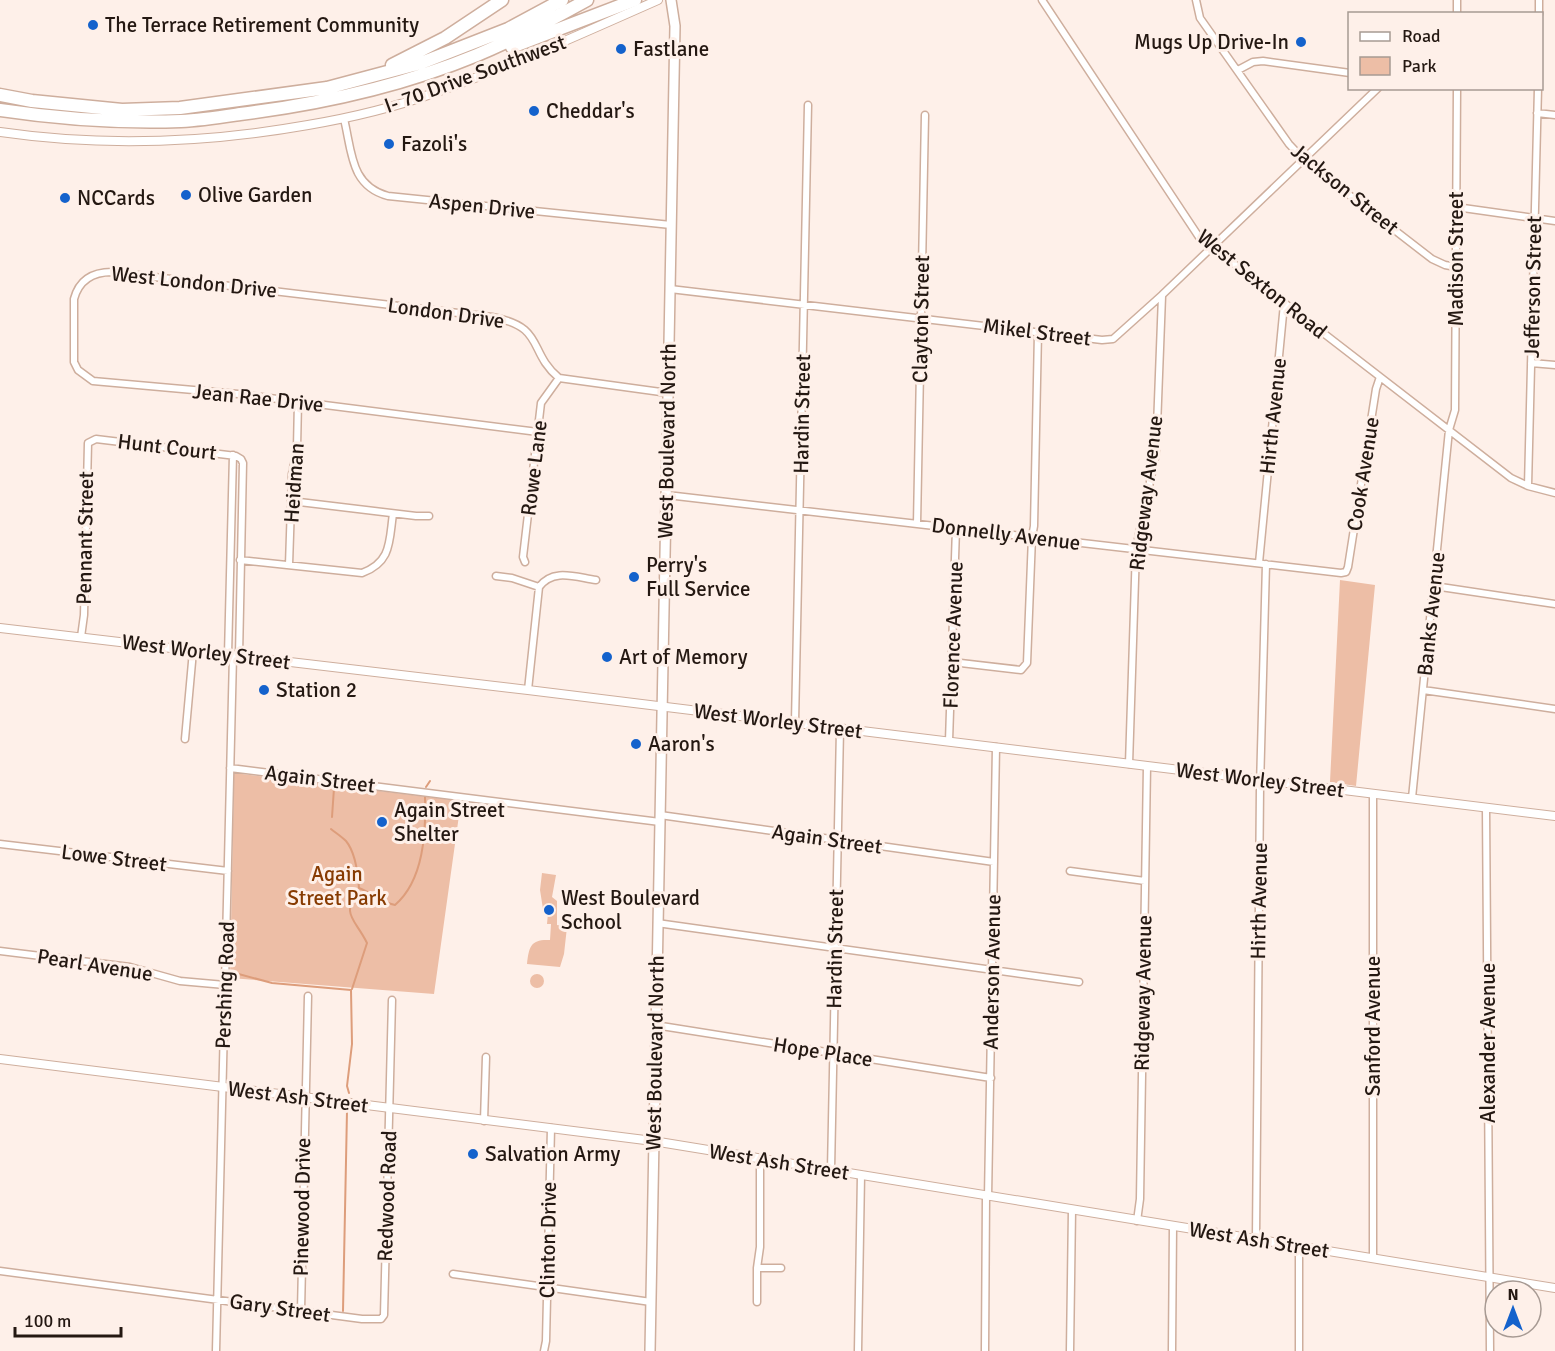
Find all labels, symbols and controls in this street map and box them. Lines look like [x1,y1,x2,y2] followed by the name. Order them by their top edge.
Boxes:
[105,12,419,38] place label: The Terrace Retirement Community
[1348,12,1543,90] legend
[86,18,100,32] marker: The Terrace Retirement Community
[1402,25,1441,47] text: Road
[381,29,569,119] street label: I- 70 Drive Southwest
[1134,29,1289,55] place label: Mugs Up Drive-In
[1294,35,1308,49] marker: Mugs Up Drive-In
[633,36,709,62] place label: Fastlane
[614,42,628,56] marker: Fastlane
[1402,55,1437,77] text: Park
[546,98,635,124] place label: Cheddar's
[527,104,541,118] marker: Cheddar's
[401,131,467,157] place label: Fazoli's
[382,137,396,151] marker: Fazoli's
[1286,138,1404,240] street label: Jackson Street
[198,182,313,208] place label: Olive Garden
[77,185,155,211] place label: NCCards
[428,187,536,225] street label: Aspen Drive
[179,188,193,202] marker: Olive Garden
[58,191,72,205] marker: NCCards
[1443,191,1469,327] street label: Madison Street
[1519,216,1547,358] street label: Jefferson Street
[1192,224,1332,344] street label: West Sexton Road
[907,255,935,383] street label: Clayton Street
[110,260,278,304] street label: West London Drive
[386,292,506,334] street label: London Drive
[981,312,1093,352] street label: Mikel Street
[652,343,682,539] street label: West Boulevard North
[788,354,816,474] street label: Hardin Street
[1254,356,1292,476] street label: Hirth Avenue
[191,378,325,418] street label: Jean Rae Drive
[1124,414,1168,572] street label: Ridgeway Avenue
[1341,415,1385,533] street label: Cook Avenue
[515,419,553,517] street label: Rowe Lane
[116,428,218,466] street label: Hunt Court
[278,442,310,524] street label: Heidman
[71,471,99,605] street label: Pennant Street
[930,512,1082,556] street label: Donnelly Avenue
[1412,551,1450,677] street label: Banks Avenue
[646,552,750,602] place label: Perry's Full Service
[937,561,969,709] street label: Florence Avenue
[627,570,641,584] marker: Perry's Full Service
[120,629,292,675] street label: West Worley Street
[619,644,748,670] place label: Art of Memory
[600,650,614,664] marker: Art of Memory
[276,677,357,703] place label: Station 2
[257,683,271,697] marker: Station 2
[692,698,864,744] street label: West Worley Street
[648,731,715,757] place label: Aaron's
[629,737,643,751] marker: Aaron's
[1174,757,1346,803] street label: West Worley Street
[263,759,377,799] street label: Again Street
[394,797,505,847] place label: Again Street Shelter
[375,815,389,829] marker: Again Street Shelter
[770,818,884,860] street label: Again Street
[60,839,168,877] street label: Lowe Street
[1245,842,1273,960] street label: Hirth Avenue
[287,861,387,911] park label: Again Street Park
[561,885,700,935] place label: West Boulevard School
[821,889,849,1009] street label: Hardin Street
[978,894,1006,1050] street label: Anderson Avenue
[542,903,556,917] marker: West Boulevard School
[1129,915,1157,1071] street label: Ridgeway Avenue
[210,921,240,1049] street label: Pershing Road
[35,943,155,987] street label: Pearl Avenue
[640,955,670,1151] street label: West Boulevard North
[1360,956,1386,1096] street label: Sanford Avenue
[1475,963,1501,1123] street label: Alexander Avenue
[771,1031,875,1073] street label: Hope Place
[226,1075,370,1119] street label: West Ash Street
[372,1130,402,1262] street label: Redwood Road
[288,1137,316,1277] street label: Pinewood Drive
[707,1138,851,1186] street label: West Ash Street
[485,1141,620,1167] place label: Salvation Army
[466,1147,480,1161] marker: Salvation Army
[534,1181,562,1299] street label: Clinton Drive
[1187,1216,1331,1264] street label: West Ash Street
[1483,1279,1543,1339] north arrow
[1507,1285,1519,1305] text: N
[228,1288,332,1328] street label: Gary Street
[15,1300,122,1338] scale bar
[24,1310,71,1332] text: 100 m

